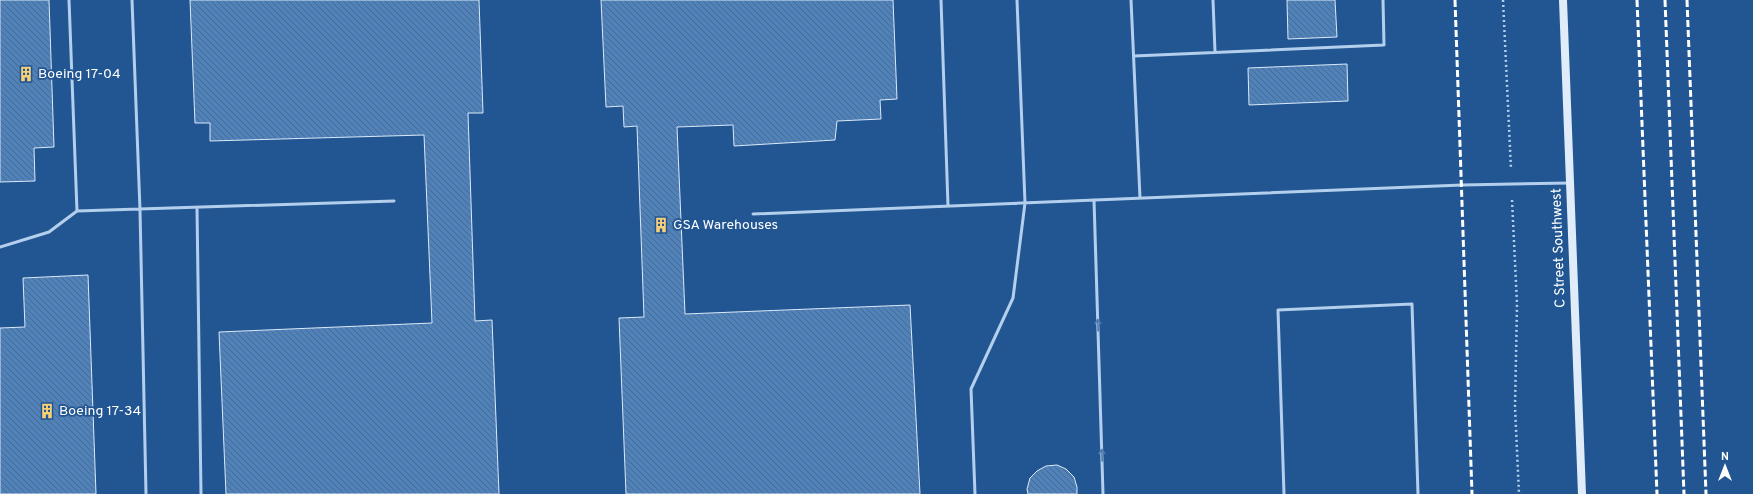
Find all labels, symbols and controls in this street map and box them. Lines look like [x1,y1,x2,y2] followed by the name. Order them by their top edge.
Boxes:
[17,65,35,83] building icon: Boeing 17-04
[38,66,121,83] place label: Boeing 17-04
[1548,188,1570,308] street label: C Street Southwest
[652,216,670,234] building icon: GSA Warehouses
[673,217,778,234] place label: GSA Warehouses
[1094,319,1102,332] one-way arrow
[38,402,56,420] building icon: Boeing 17-34
[59,403,141,420] place label: Boeing 17-34
[1705,446,1745,486] north arrow
[1098,449,1106,462] one-way arrow
[1721,450,1729,464] text: N

